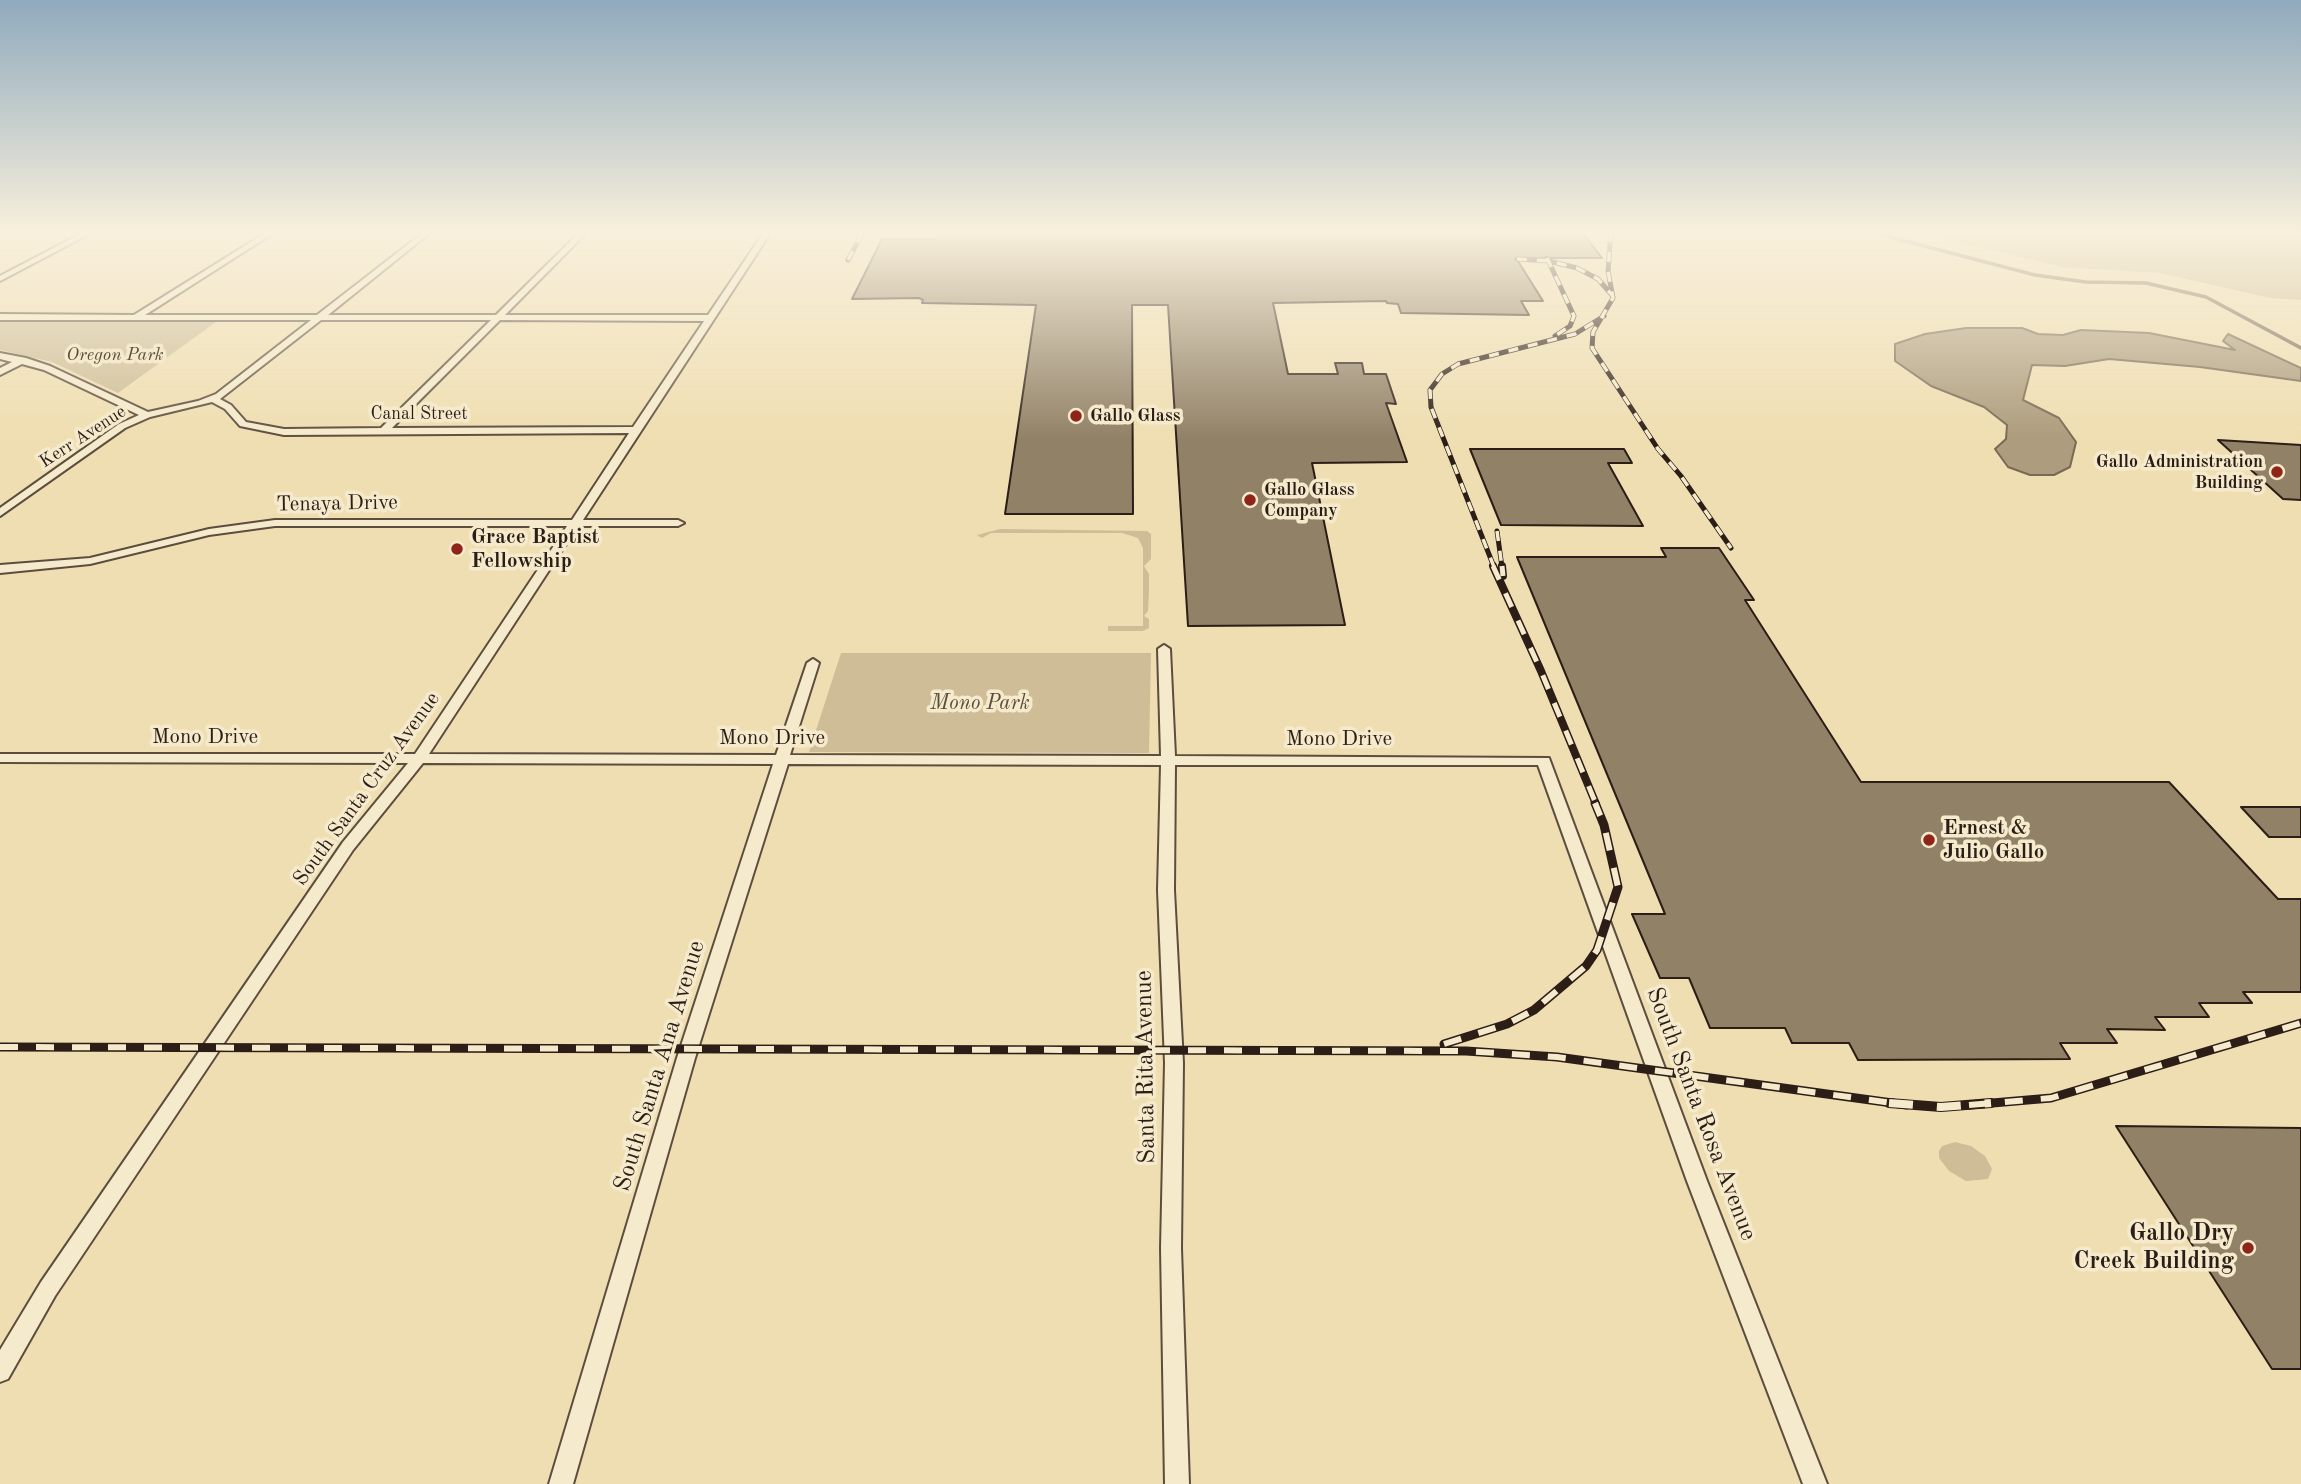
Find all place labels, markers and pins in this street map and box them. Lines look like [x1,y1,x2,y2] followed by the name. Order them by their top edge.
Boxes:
[1090,405,1180,427] place label: Gallo Glass
[1068,408,1084,424] marker: Gallo Glass
[2096,451,2263,494] place label: Gallo Administration Building
[2269,464,2285,480] marker: Gallo Administration Building
[1264,479,1354,522] place label: Gallo Glass Company
[1242,492,1258,508] marker: Gallo Glass Company
[471,524,599,574] place label: Grace Baptist Fellowship
[449,541,465,557] marker: Grace Baptist Fellowship
[1943,815,2044,865] place label: Ernest & Julio Gallo
[1921,832,1937,848] marker: Ernest & Julio Gallo
[2074,1220,2234,1276] place label: Gallo Dry Creek Building
[2240,1240,2256,1256] marker: Gallo Dry Creek Building

